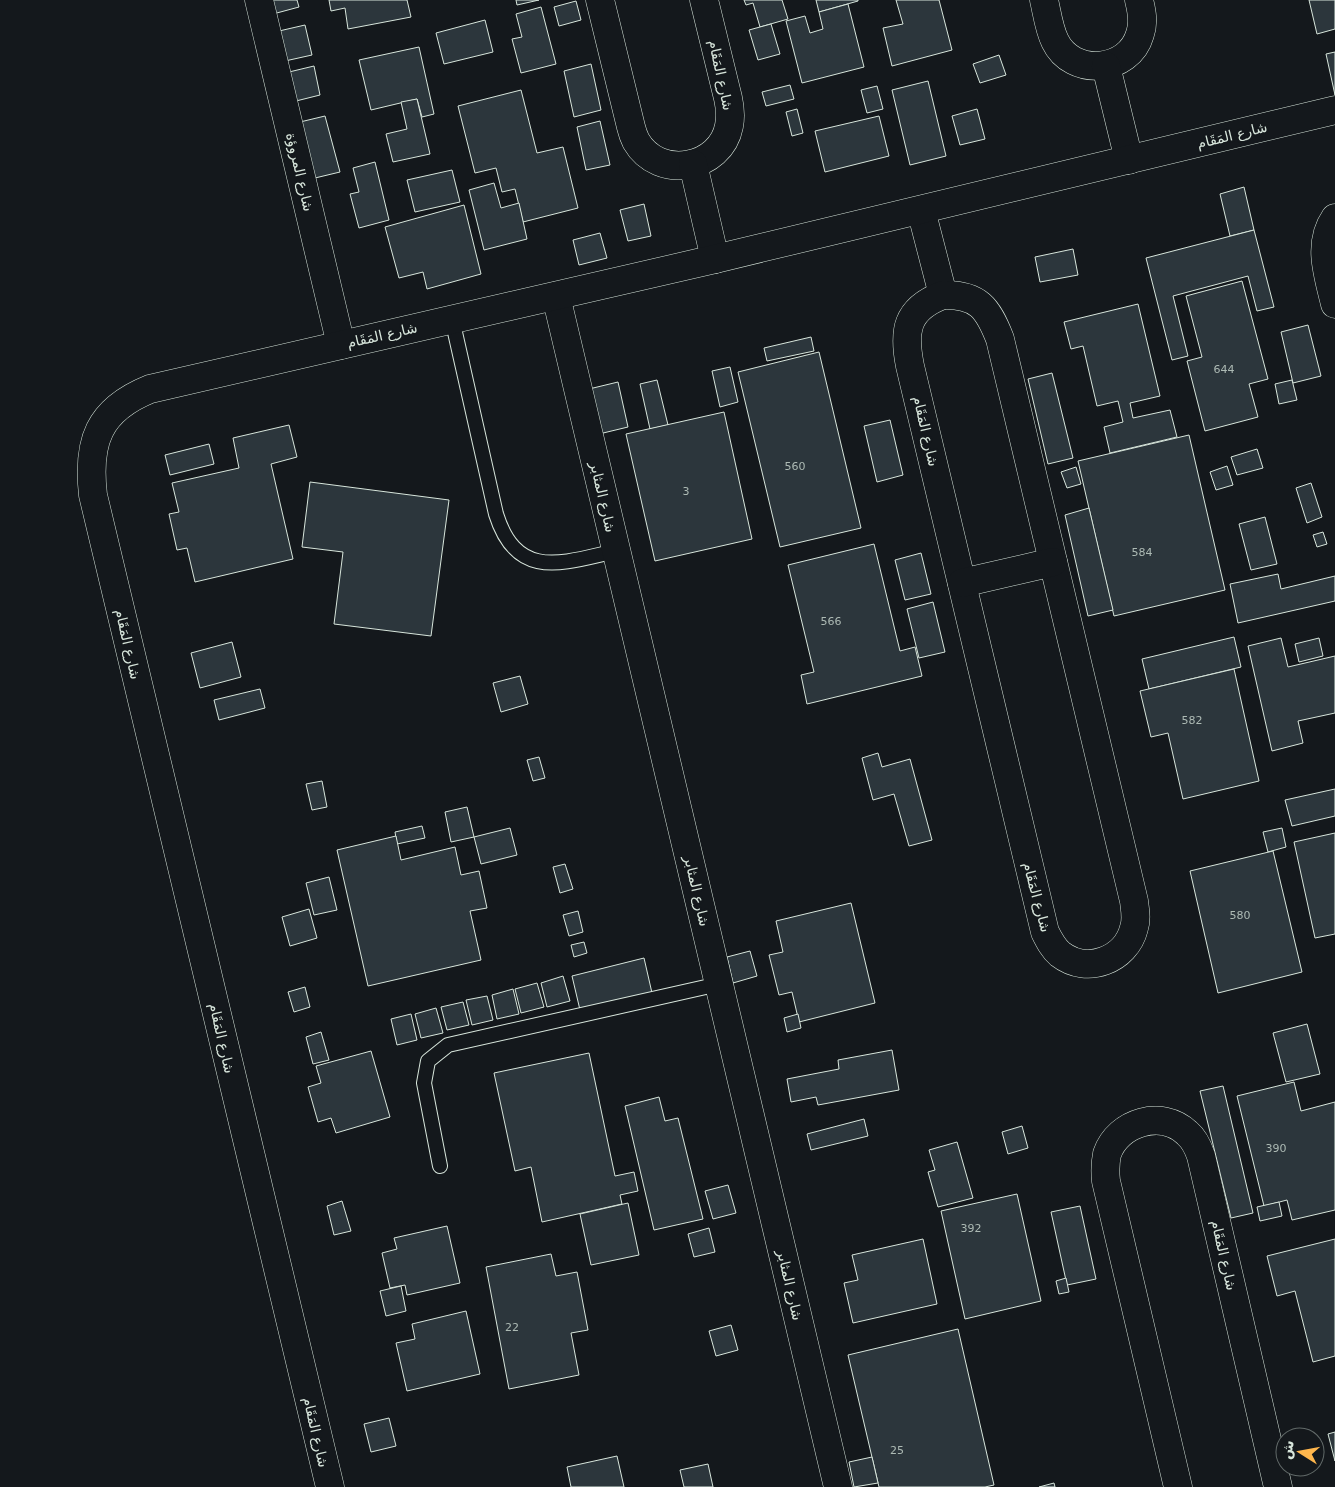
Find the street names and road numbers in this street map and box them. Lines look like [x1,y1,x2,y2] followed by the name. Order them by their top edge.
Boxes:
[705,38,736,112] street label: شارع المَقَام
[1195,119,1269,152] street label: شارع المَقَام
[282,131,317,213] street label: شارع المروؤة
[345,319,419,352] street label: شارع المَقَام
[909,394,942,468] street label: شارع المَقَام
[586,459,619,534] street label: شارع المثابر
[111,607,144,681] street label: شارع المَقَام
[680,853,713,928] street label: شارع المثابر
[1019,860,1054,934] street label: شارع المَقَام
[205,1001,238,1075] street label: شارع المَقَام
[1207,1218,1240,1292] street label: شارع المَقَام
[773,1247,806,1322] street label: شارع المثابر
[299,1395,332,1469] street label: شارع المَقَام

